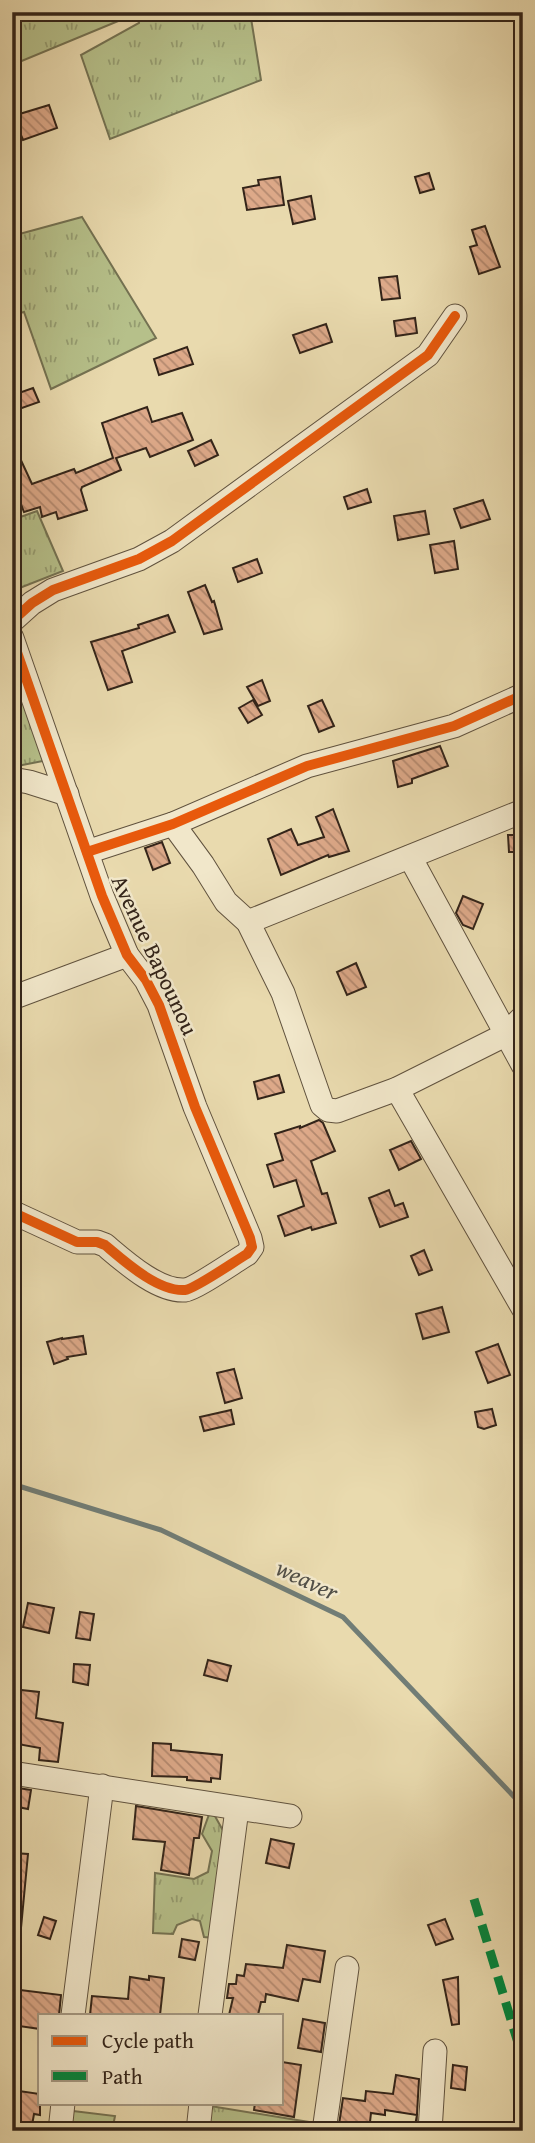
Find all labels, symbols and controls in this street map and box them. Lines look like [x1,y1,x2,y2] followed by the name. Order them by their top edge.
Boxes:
[104,869,207,1041] street label: Avenue Bapounou
[269,1549,345,1610] water label: weaver
[38,2014,284,2104] legend
[102,2025,194,2056] text: Cycle path
[102,2061,143,2092] text: Path

